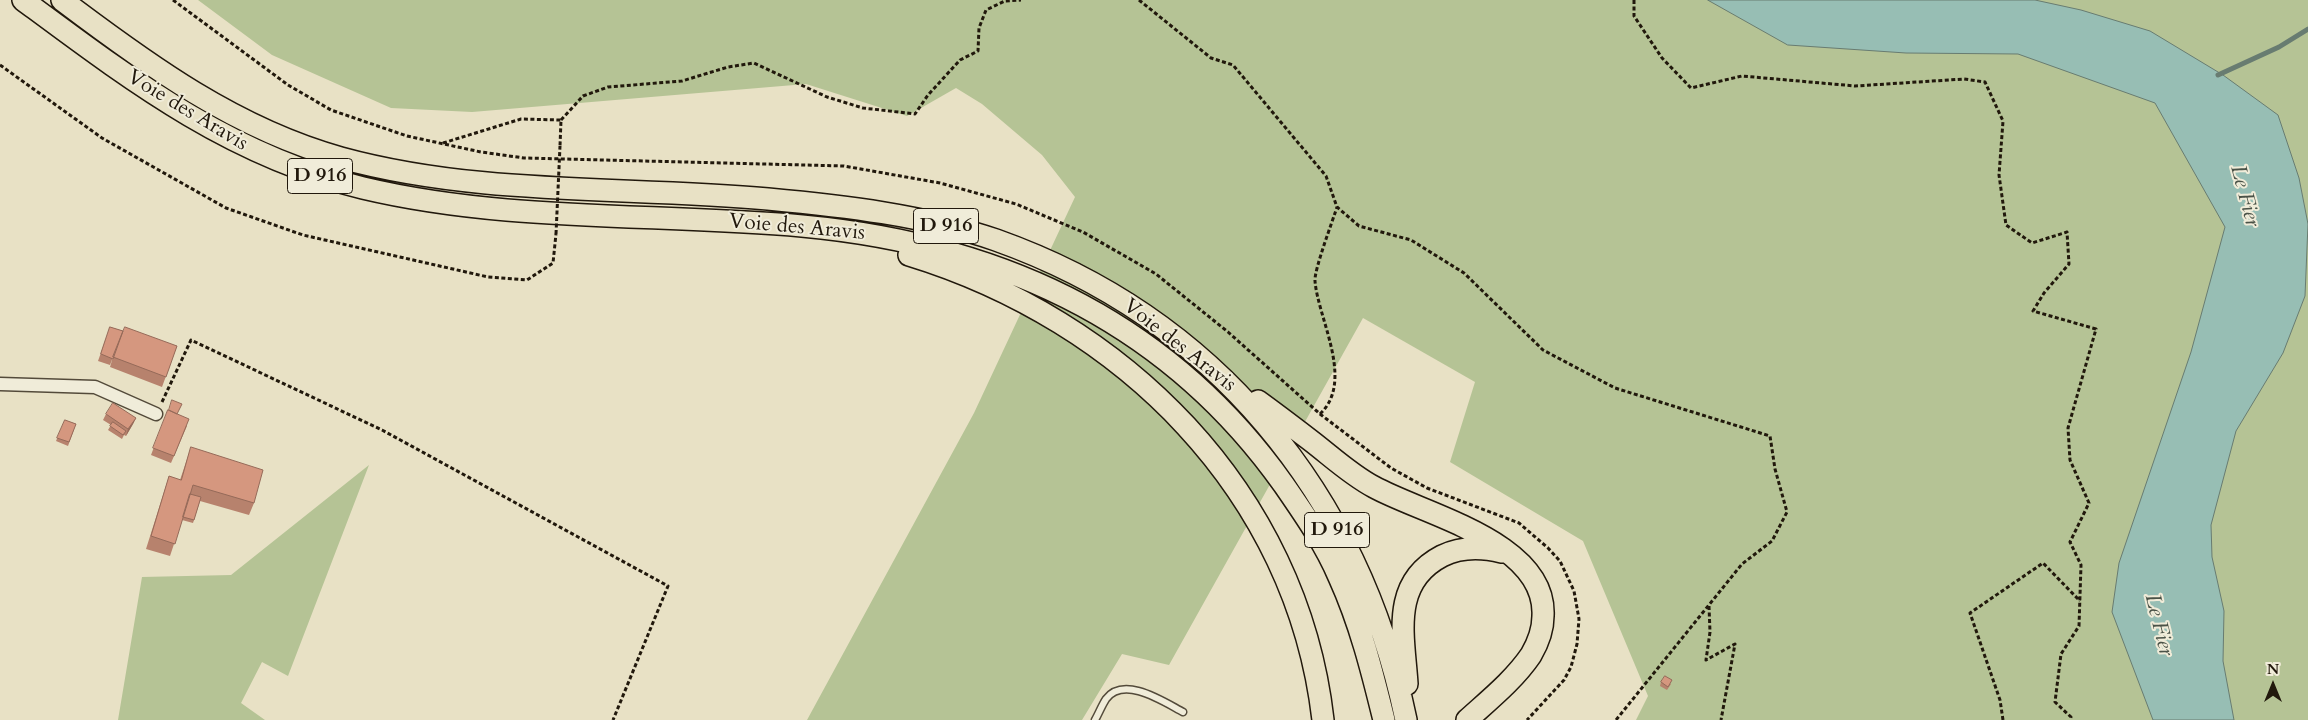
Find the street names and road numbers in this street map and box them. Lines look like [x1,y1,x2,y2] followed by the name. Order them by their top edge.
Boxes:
[122,65,252,157] street label: Voie des Aravis
[288,158,352,194] road number: D 916
[914,208,978,244] road number: D 916
[728,210,866,246] street label: Voie des Aravis
[1117,294,1241,398] street label: Voie des Aravis
[1304,512,1370,548] road number: D 916

